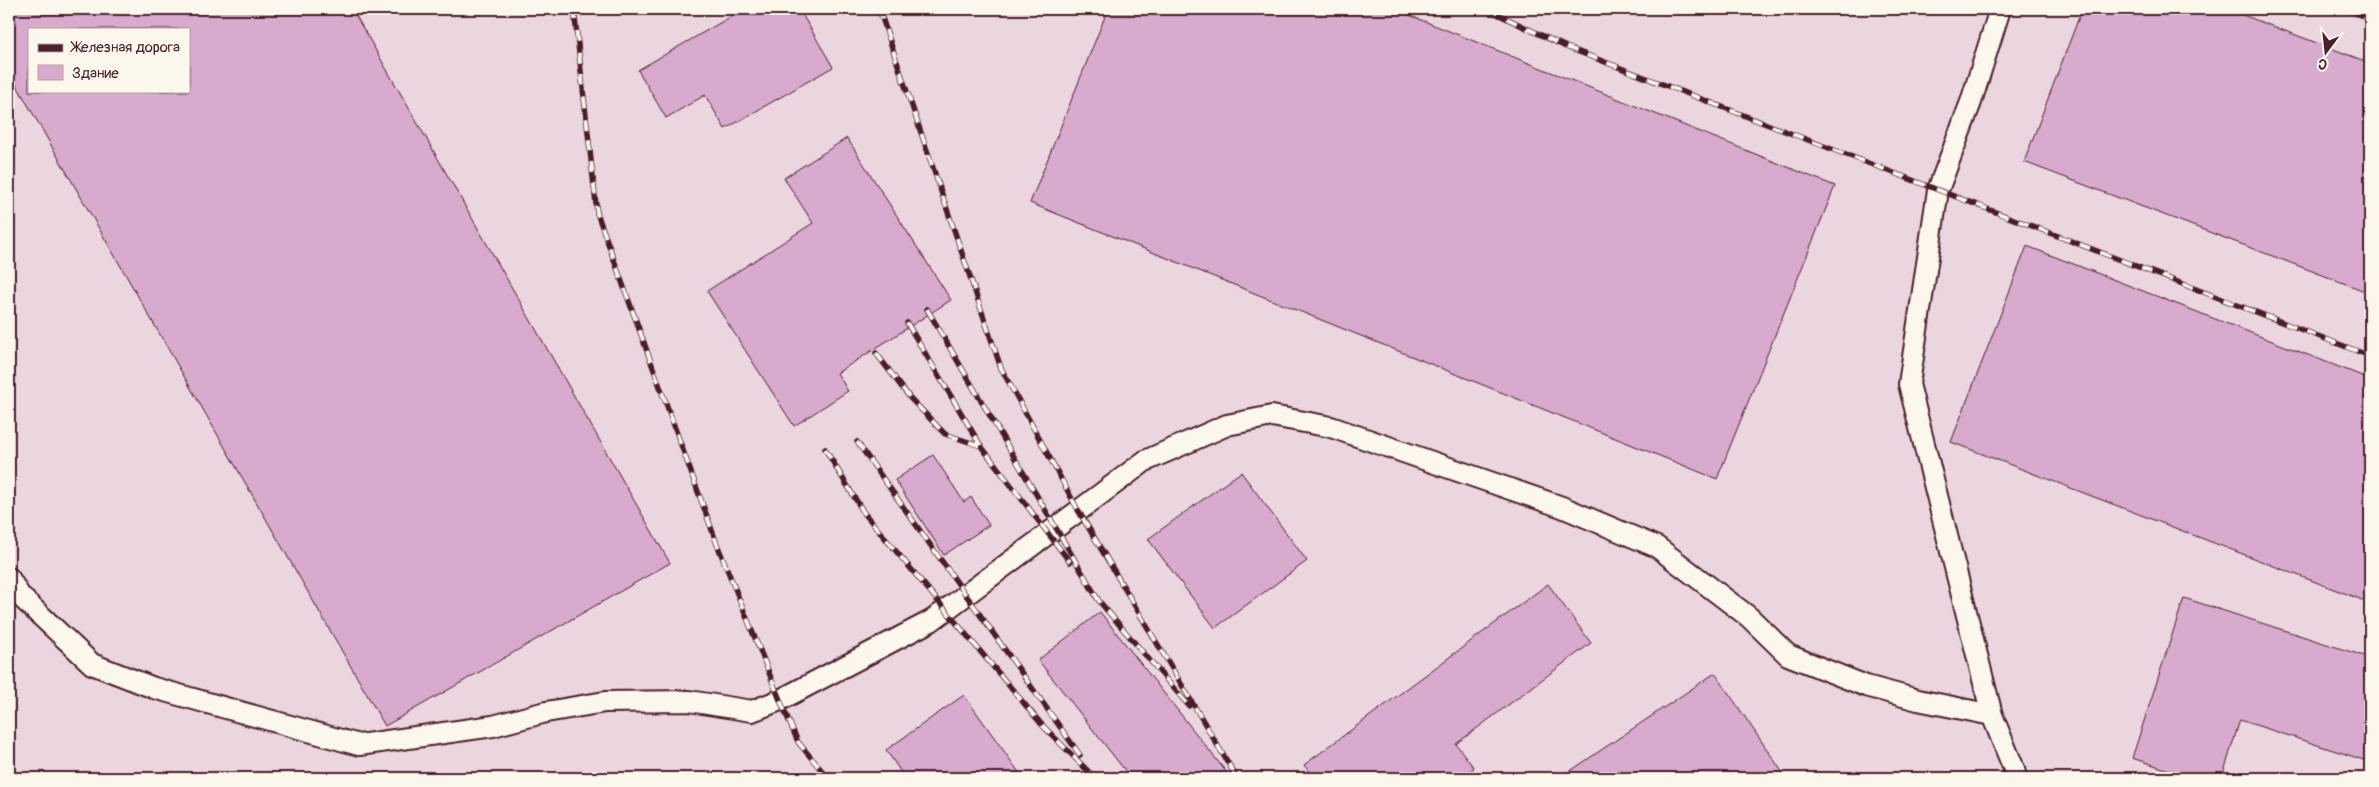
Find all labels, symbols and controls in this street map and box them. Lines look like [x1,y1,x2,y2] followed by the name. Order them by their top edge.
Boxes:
[28,28,190,92] legend
[2302,28,2352,78] north arrow
[70,38,180,57] text: Железная дорога
[2316,55,2329,73] text: С
[72,64,119,83] text: Здание

